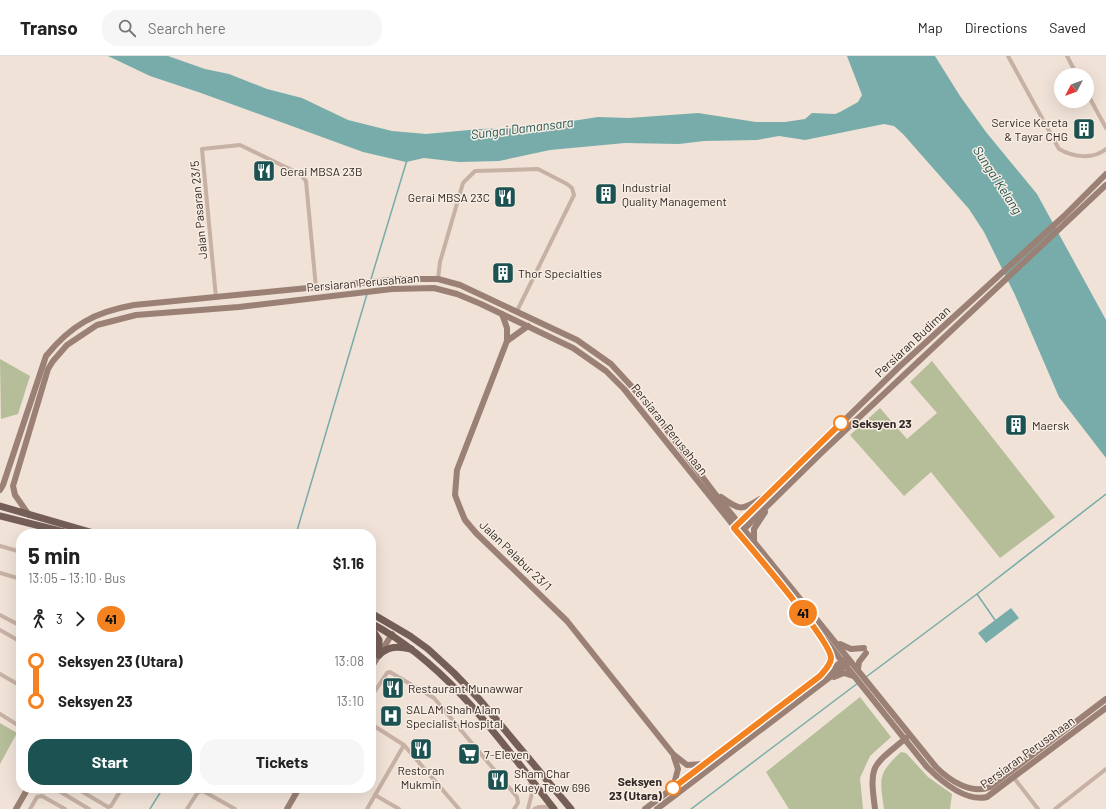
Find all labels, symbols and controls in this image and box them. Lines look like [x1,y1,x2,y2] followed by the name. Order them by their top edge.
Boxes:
[102,10,382,46] search box
[20,16,78,39] text: Transo
[116,17,138,39] icon: search
[148,19,226,37] text: Search here
[918,19,943,36] text: Map
[965,19,1027,36] text: Directions
[1049,19,1086,36] text: Saved
[1054,68,1094,108] north arrow
[1054,68,1094,108] map controls
[470,114,574,142] water label: Sungai Damansara
[991,115,1068,143] place label: Service Kereta & Tayar CHG
[1071,116,1097,142] building icon: Service Kereta & Tayar CHG
[970,143,1026,217] water label: Sungai Kelang
[251,158,277,184] restaurant icon: Gerai MBSA 23B
[187,160,209,260] street label: Jalan Pasaran 23/5
[280,164,363,178] place label: Gerai MBSA 23B
[622,180,727,208] place label: Industrial Quality Management
[593,181,619,207] building icon: Industrial Quality Management
[492,184,518,210] restaurant icon: Gerai MBSA 23C
[408,190,490,204] place label: Gerai MBSA 23C
[490,260,516,286] building icon: Thor Specialties
[518,266,602,280] place label: Thor Specialties
[306,270,420,294] street label: Persiaran Perusahaan
[871,303,953,379] street label: Persiaran Budiman
[629,381,711,477] street label: Persiaran Perusahaan
[1003,412,1029,438] building icon: Maersk
[833,415,849,431] marker: Seksyen 23
[852,416,912,430] place label: Seksyen 23
[1032,418,1069,432] place label: Maersk
[477,517,555,593] street label: Jalan Pelabur 23/1
[28,542,80,568] text: 5 min
[333,554,364,572] text: $1.16
[28,570,125,586] text: 13:05 – 13:10 · Bus
[785,600,821,626] line badge: 41
[797,604,809,621] text: 41
[28,608,50,630] icon: walk
[69,608,91,630] icon: forward
[105,610,117,627] text: 41
[56,611,63,627] text: 3
[58,652,183,670] text: Seksyen 23 (Utara)
[334,653,364,669] text: 13:08
[380,675,406,701] restaurant icon: Restaurant Munawwar
[408,681,524,695] place label: Restaurant Munawwar
[58,692,133,710] text: Seksyen 23
[336,693,364,709] text: 13:10
[406,702,503,730] place label: SALAM Shah Alam Specialist Hospital
[378,703,404,729] hospital icon: SALAM Shah Alam Specialist Hospital
[977,713,1077,791] street label: Persiaran Perusahaan
[408,736,434,762] restaurant icon: Restoran Mukmin
[28,739,192,785] button: Start
[200,739,364,785] button: Tickets
[456,741,482,767] supermarket icon: 7-Eleven
[484,747,529,761] place label: 7-Eleven
[397,763,445,791] place label: Restoran Mukmin
[514,766,590,794] place label: Sham Char Kuey Teow 696
[485,767,511,793] restaurant icon: Sham Char Kuey Teow 696
[609,774,663,802] place label: Seksyen 23 (Utara)
[665,780,681,796] marker: Seksyen 23 (Utara)

